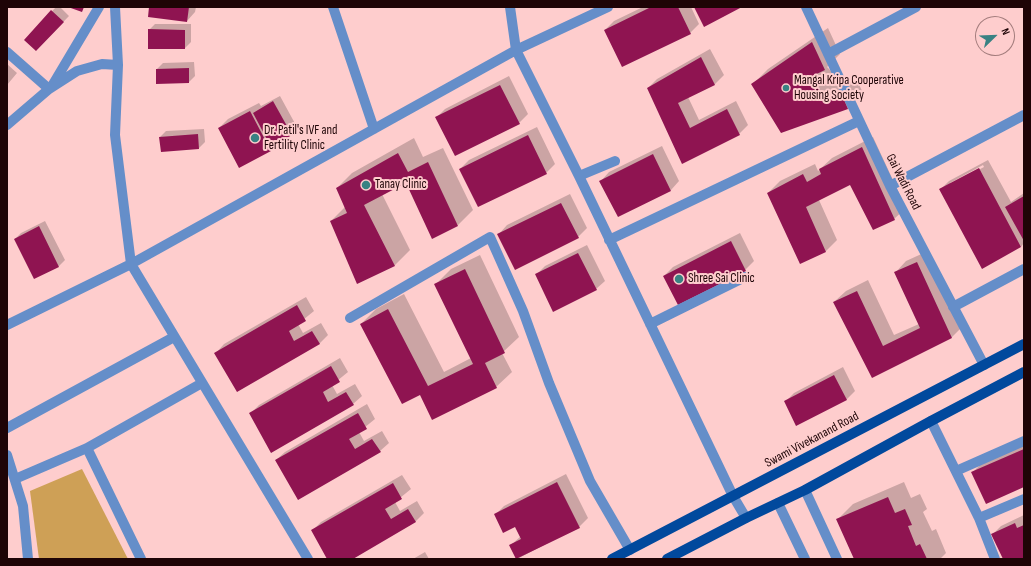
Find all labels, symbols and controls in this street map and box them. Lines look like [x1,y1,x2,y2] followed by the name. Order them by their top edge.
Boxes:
[975,16,1015,56] north arrow
[998,26,1013,37] text: N
[794,73,904,104] place label: Mangal Kripa Cooperative Housing Society
[781,83,791,93] marker: Mangal Kripa Cooperative Housing Society
[264,123,337,154] place label: Dr. Patil's IVF and Fertility Clinic
[249,132,261,144] marker: Dr. Patil's IVF and Fertility Clinic
[882,151,924,213] street label: Gai Wadi Road
[375,177,427,193] place label: Tanay Clinic
[360,179,372,191] marker: Tanay Clinic
[688,271,755,287] place label: Shree Sai Clinic
[673,273,685,285] marker: Shree Sai Clinic
[762,409,862,471] street label: Swami Vivekanand Road

